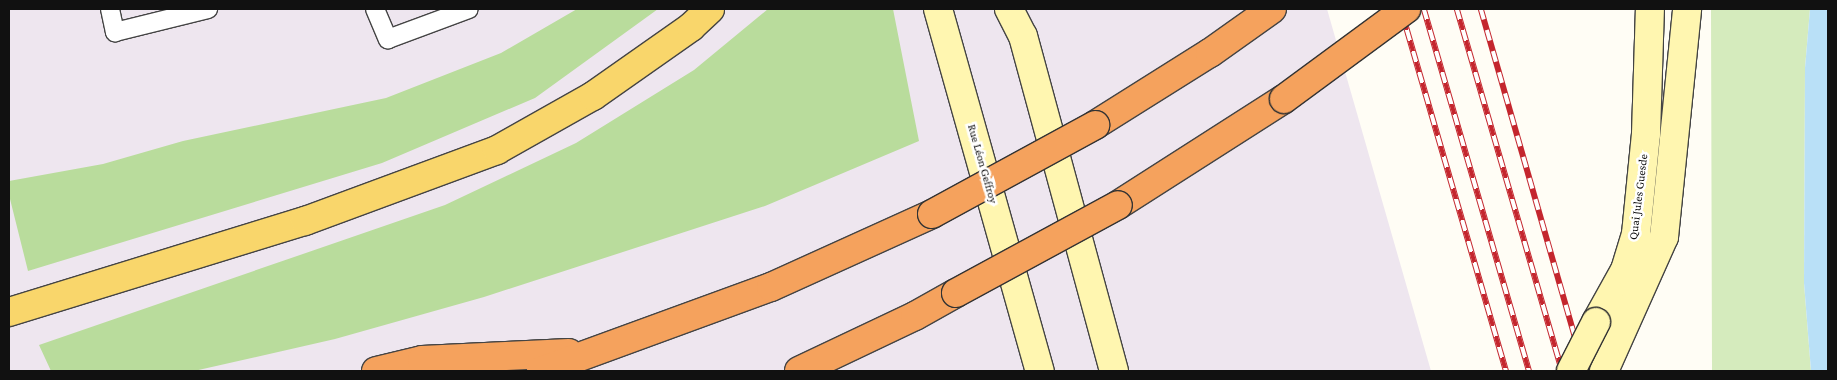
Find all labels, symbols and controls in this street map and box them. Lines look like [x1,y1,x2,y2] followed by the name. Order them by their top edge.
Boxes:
[964,123,1000,205] street label: Rue Léon Geffroy
[1627,153,1651,241] street label: Quai Jules Guesde

